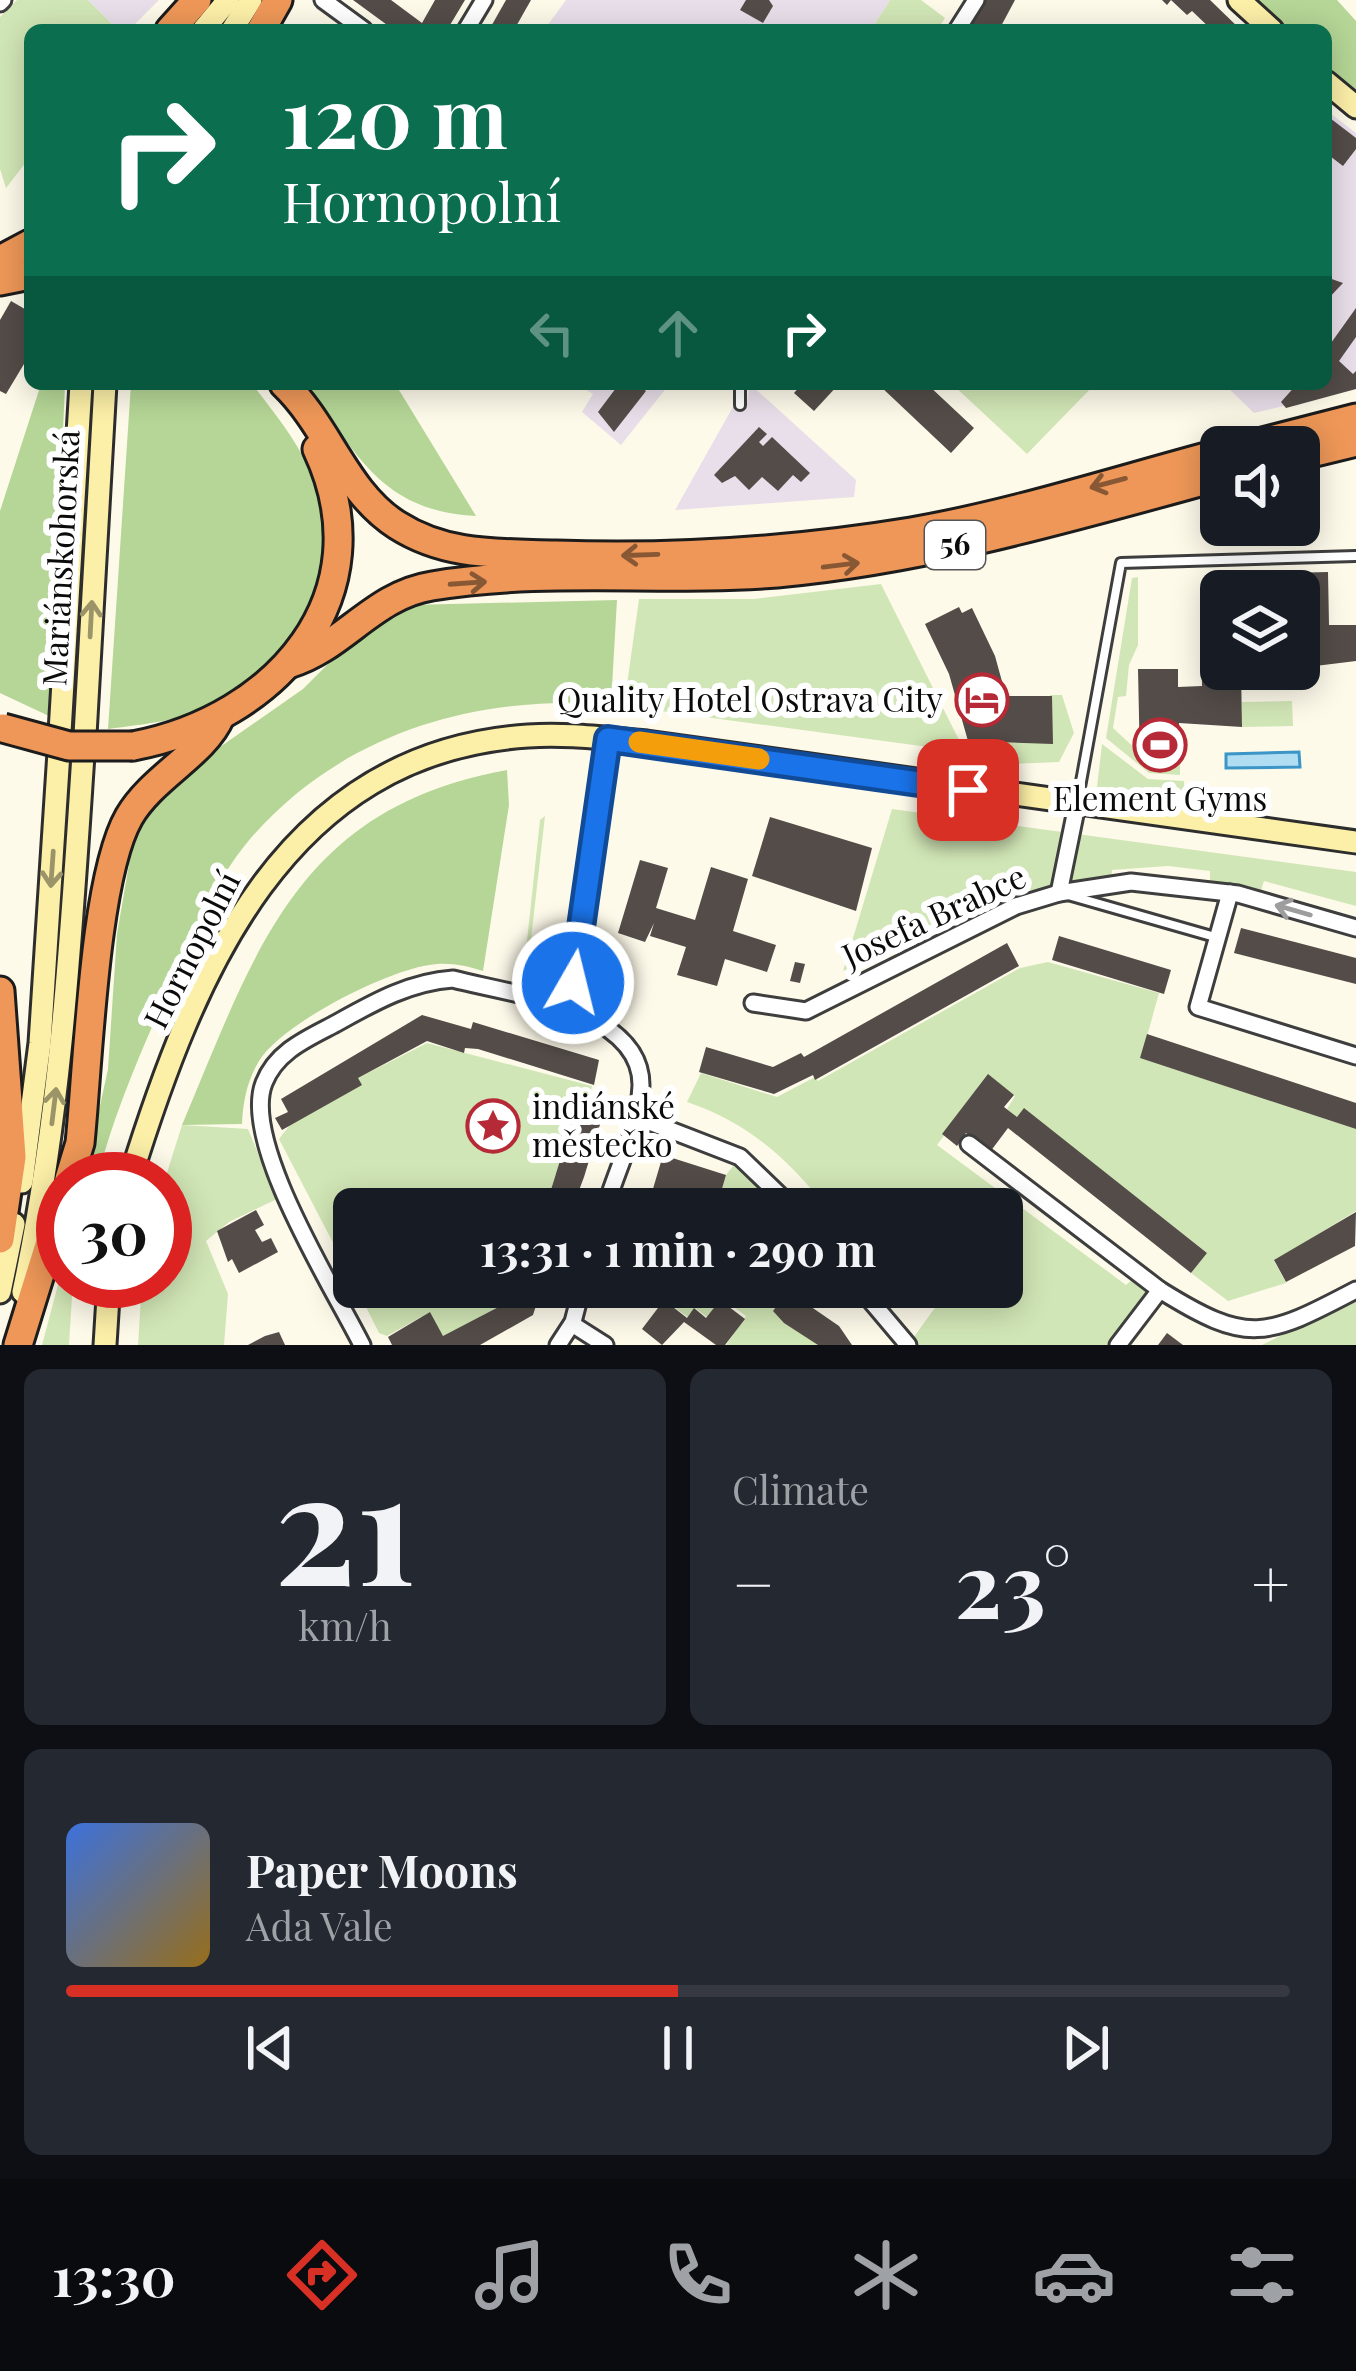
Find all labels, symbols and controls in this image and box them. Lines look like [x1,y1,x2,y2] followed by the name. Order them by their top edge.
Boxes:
[282,58,508,170] text: 120 m
[84,72,240,228] icon: right
[282,165,561,237] text: Hornopolní
[519,300,585,366] icon: left
[645,300,711,366] icon: ahead
[771,300,837,366] icon: right
[1200,426,1320,690] map controls
[1200,426,1320,546] button: sound
[30,428,88,687] street label: Mariánskohorská
[1090,473,1128,495] one-way arrow
[925,521,985,569] road number: 56
[621,544,660,567] one-way arrow
[821,553,860,575] one-way arrow
[1200,570,1320,690] button: layers
[448,571,487,594] one-way arrow
[80,600,103,639] one-way arrow
[954,672,1010,728] hotel icon: Quality Hotel Ostrava City
[557,676,943,720] place label: Quality Hotel Ostrava City
[1132,717,1188,773] sports icon: Element Gyms
[917,739,1019,841] pin
[935,757,1001,823] icon: arrive
[1053,775,1267,819] place label: Element Gyms
[40,849,63,888] one-way arrow
[833,852,1032,976] street label: Josefa Brabce
[132,863,249,1035] street label: Hornopolní
[1275,898,1313,920] one-way arrow
[510,920,636,1046] position arrow
[532,1083,675,1165] place label: indiánské městečko
[43,1087,65,1126] one-way arrow
[465,1098,521,1154] place icon: indiánské městečko
[36,1152,192,1308] speed limit sign: 30
[480,1218,876,1278] text: 13:31 · 1 min · 290 m
[274,1417,416,1625] text: 21
[732,1463,869,1515] text: Climate
[955,1522,1071,1642] text: 23°
[732,1538,775,1626] text: −
[1251,1538,1290,1626] text: +
[298,1599,392,1651] text: km/h
[246,1839,518,1899] text: Paper Moons
[246,1899,393,1951] text: Ada Vale
[237,2015,303,2081] icon: previous
[645,2015,711,2081] icon: pause
[1053,2015,1119,2081] icon: next
[280,2233,364,2317] icon: directions
[468,2233,552,2317] icon: music
[656,2233,740,2317] icon: phone
[844,2233,928,2317] icon: climate
[1032,2233,1116,2317] icon: car
[1220,2233,1304,2317] icon: filters
[52,2239,176,2311] text: 13:30

